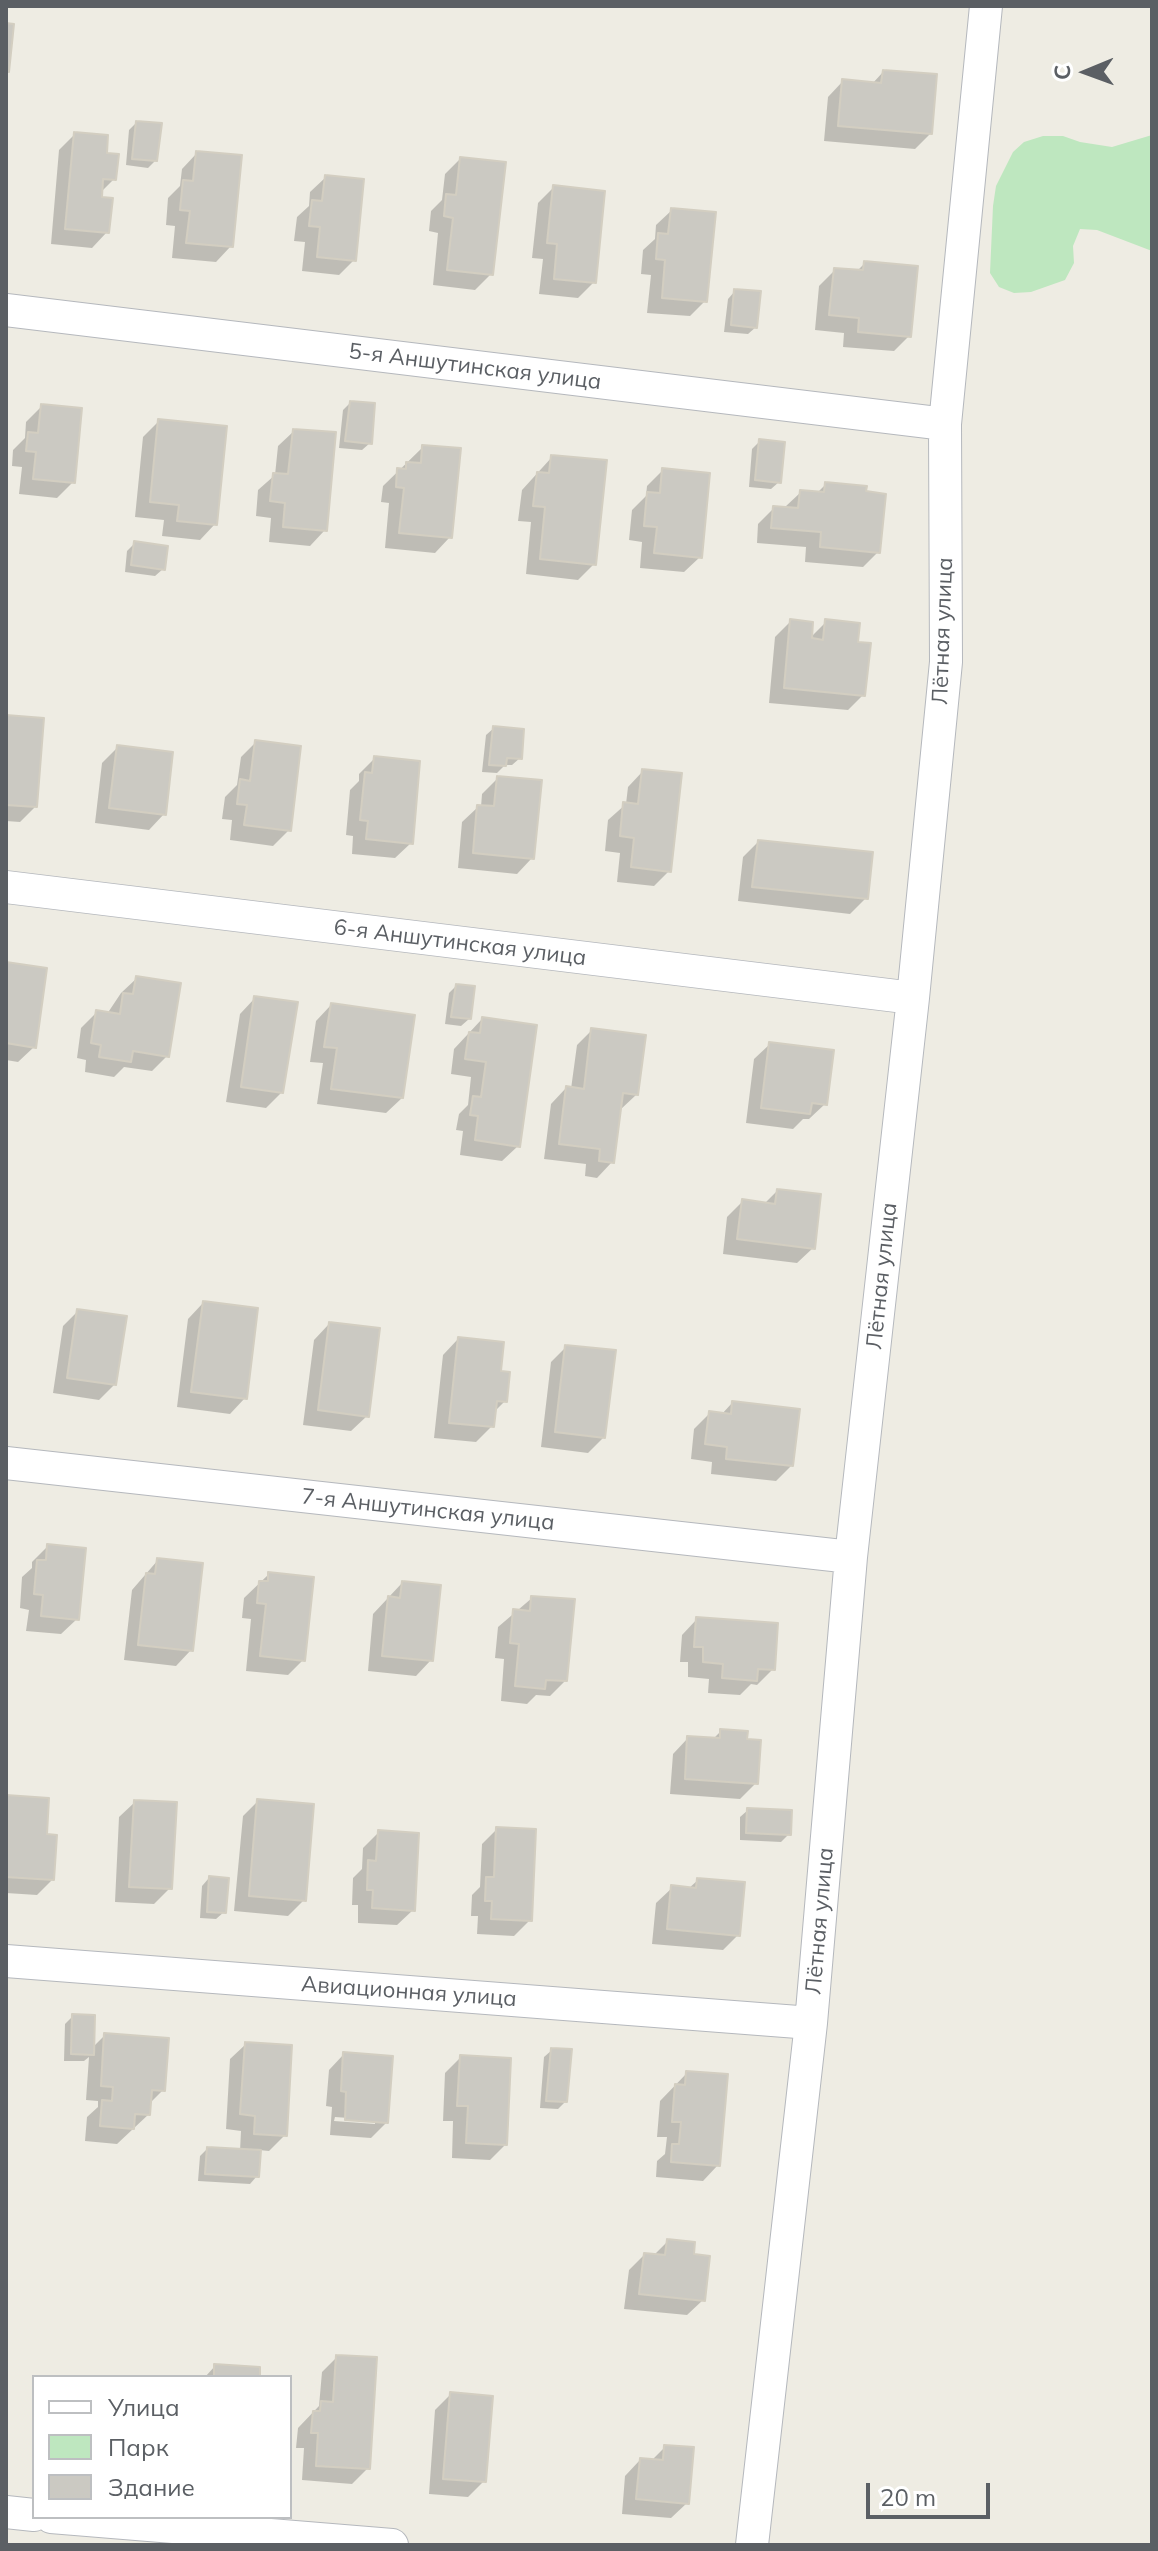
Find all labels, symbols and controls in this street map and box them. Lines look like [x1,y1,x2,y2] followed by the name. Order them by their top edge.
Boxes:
[1046,32,1126,112] north arrow
[1048,65,1076,80] text: С
[347,338,603,396] street label: 5-я Аншутинская улица
[927,557,959,705] street label: Лётная улица
[332,914,588,972] street label: 6-я Аншутинская улица
[861,1201,903,1351] street label: Лётная улица
[300,1484,556,1536] street label: 7-я Аншутинская улица
[800,1846,840,1996] street label: Лётная улица
[300,1971,518,2013] street label: Авиационная улица
[32,2375,292,2519] legend
[108,2392,180,2422] text: Улица
[108,2432,169,2462] text: Парк
[870,2467,994,2517] scale bar
[108,2472,195,2502] text: Здание
[880,2482,936,2512] text: 20 m

